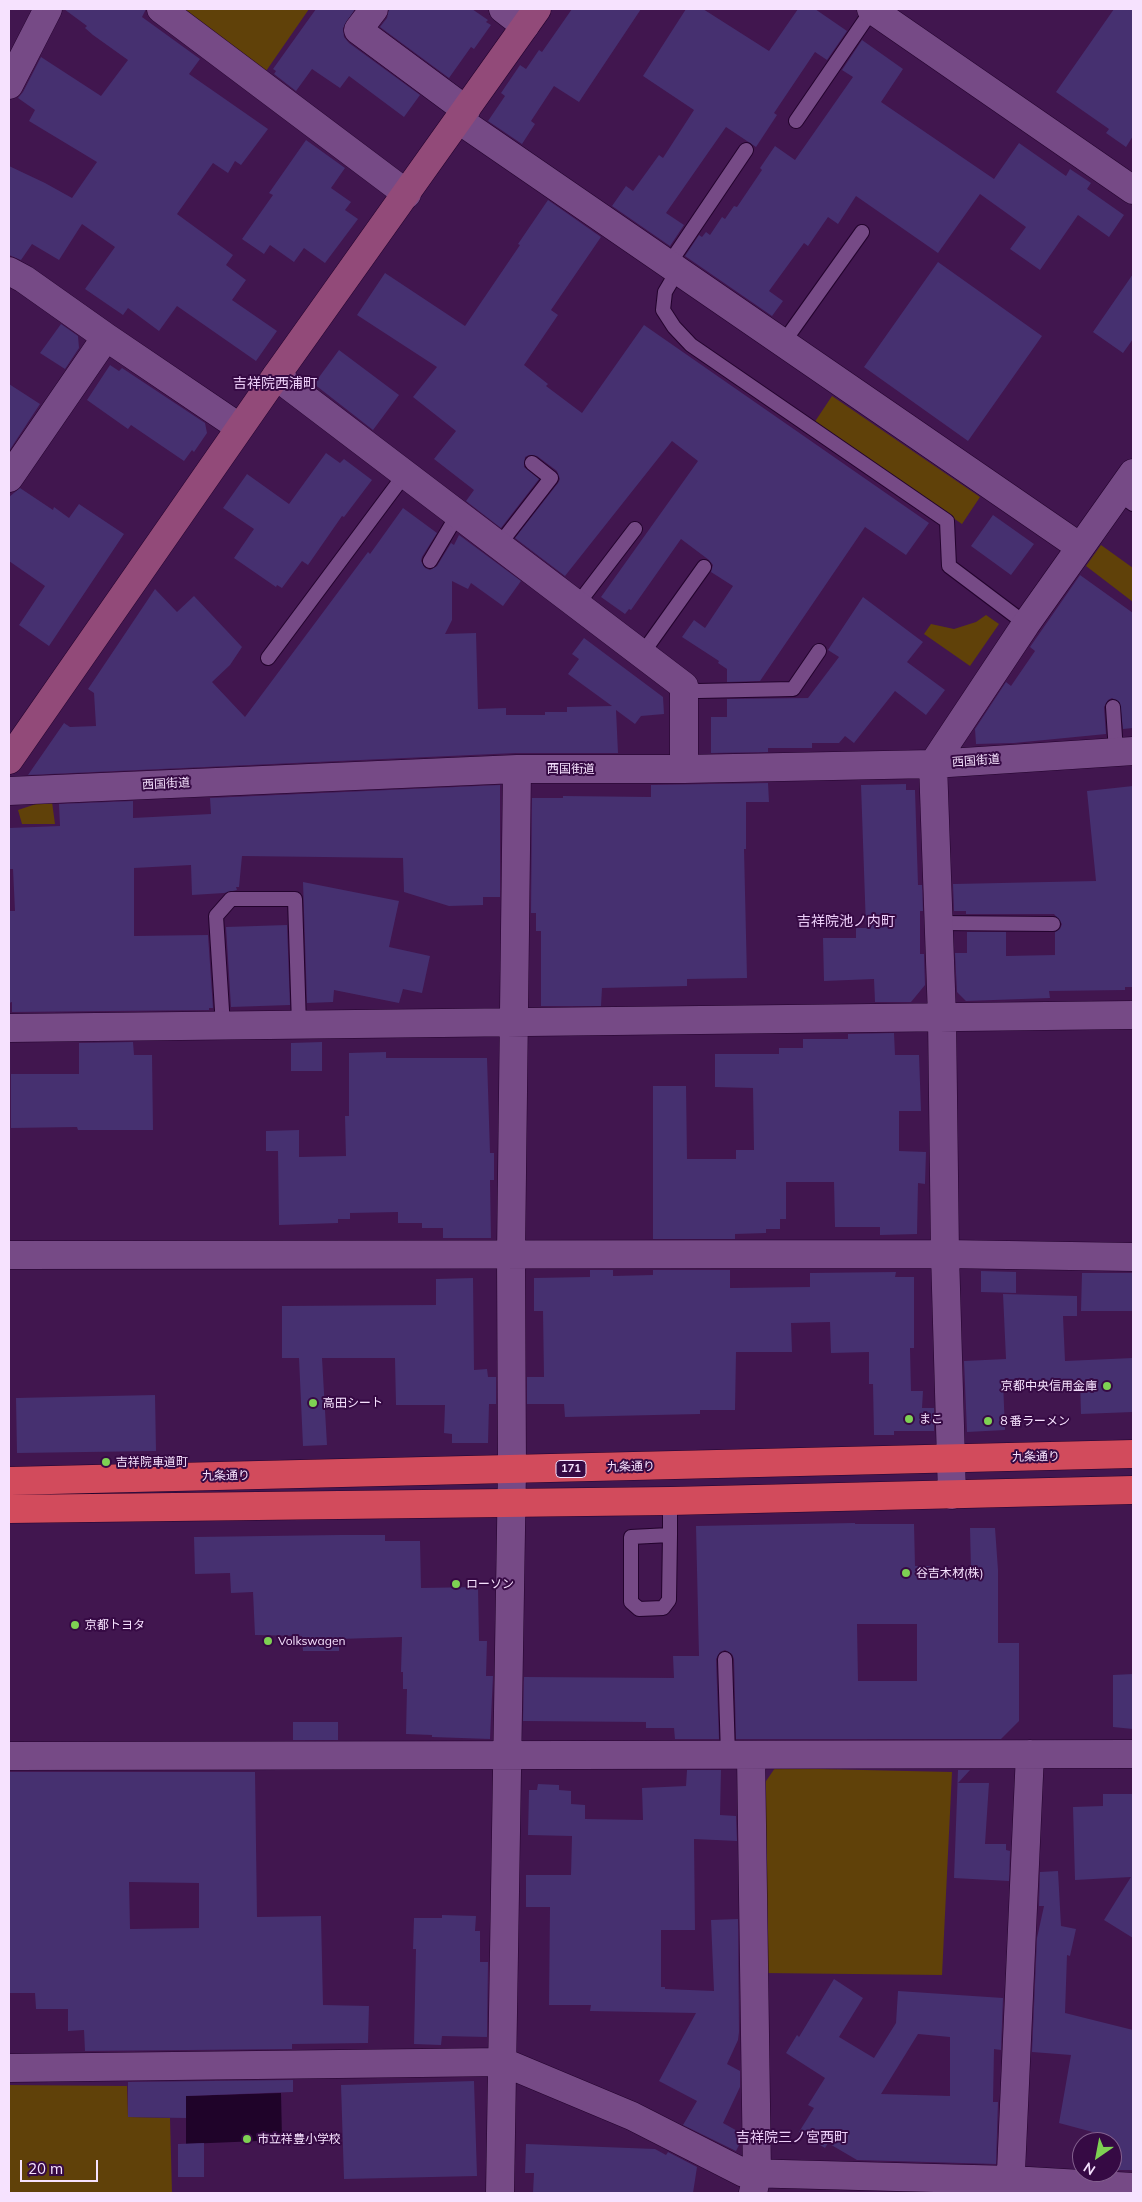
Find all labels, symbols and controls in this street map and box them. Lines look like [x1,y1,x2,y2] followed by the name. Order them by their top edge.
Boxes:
[233,376,317,392] district label: 吉祥院西浦町
[952,752,1000,770] street label: 西国街道
[547,762,595,776] street label: 西国街道
[142,776,190,792] street label: 西国街道
[797,914,895,930] district label: 吉祥院池ノ内町
[1001,1379,1097,1393] place label: 京都中央信用金庫
[1101,1380,1113,1392] marker: 京都中央信用金庫
[323,1396,383,1410] place label: 高田シート
[307,1397,319,1409] marker: 高田シート
[919,1412,943,1426] place label: まこ
[903,1413,915,1425] marker: まこ
[998,1414,1070,1428] place label: ８番ラーメン
[982,1415,994,1427] marker: ８番ラーメン
[1012,1449,1060,1465] street label: 九条通り
[116,1455,188,1469] place label: 吉祥院車道町
[100,1456,112,1468] marker: 吉祥院車道町
[607,1459,655,1475] street label: 九条通り
[556,1460,586,1478] road number: 171
[202,1468,250,1484] street label: 九条通り
[916,1566,984,1580] place label: 谷吉木材(株)
[900,1567,912,1579] marker: 谷吉木材(株)
[466,1577,514,1591] place label: ローソン
[450,1578,462,1590] marker: ローソン
[85,1618,145,1632] place label: 京都トヨタ
[69,1619,81,1631] marker: 京都トヨタ
[278,1634,346,1648] place label: Volkswagen
[262,1635,274,1647] marker: Volkswagen
[736,2130,848,2146] district label: 吉祥院三ノ宮西町
[257,2132,341,2146] place label: 市立祥豊小学校
[1072,2132,1122,2182] north arrow
[241,2133,253,2145] marker: 市立祥豊小学校
[22,2150,100,2182] scale bar
[1080,2158,1099,2179] text: N
[28,2159,63,2178] text: 20 m

